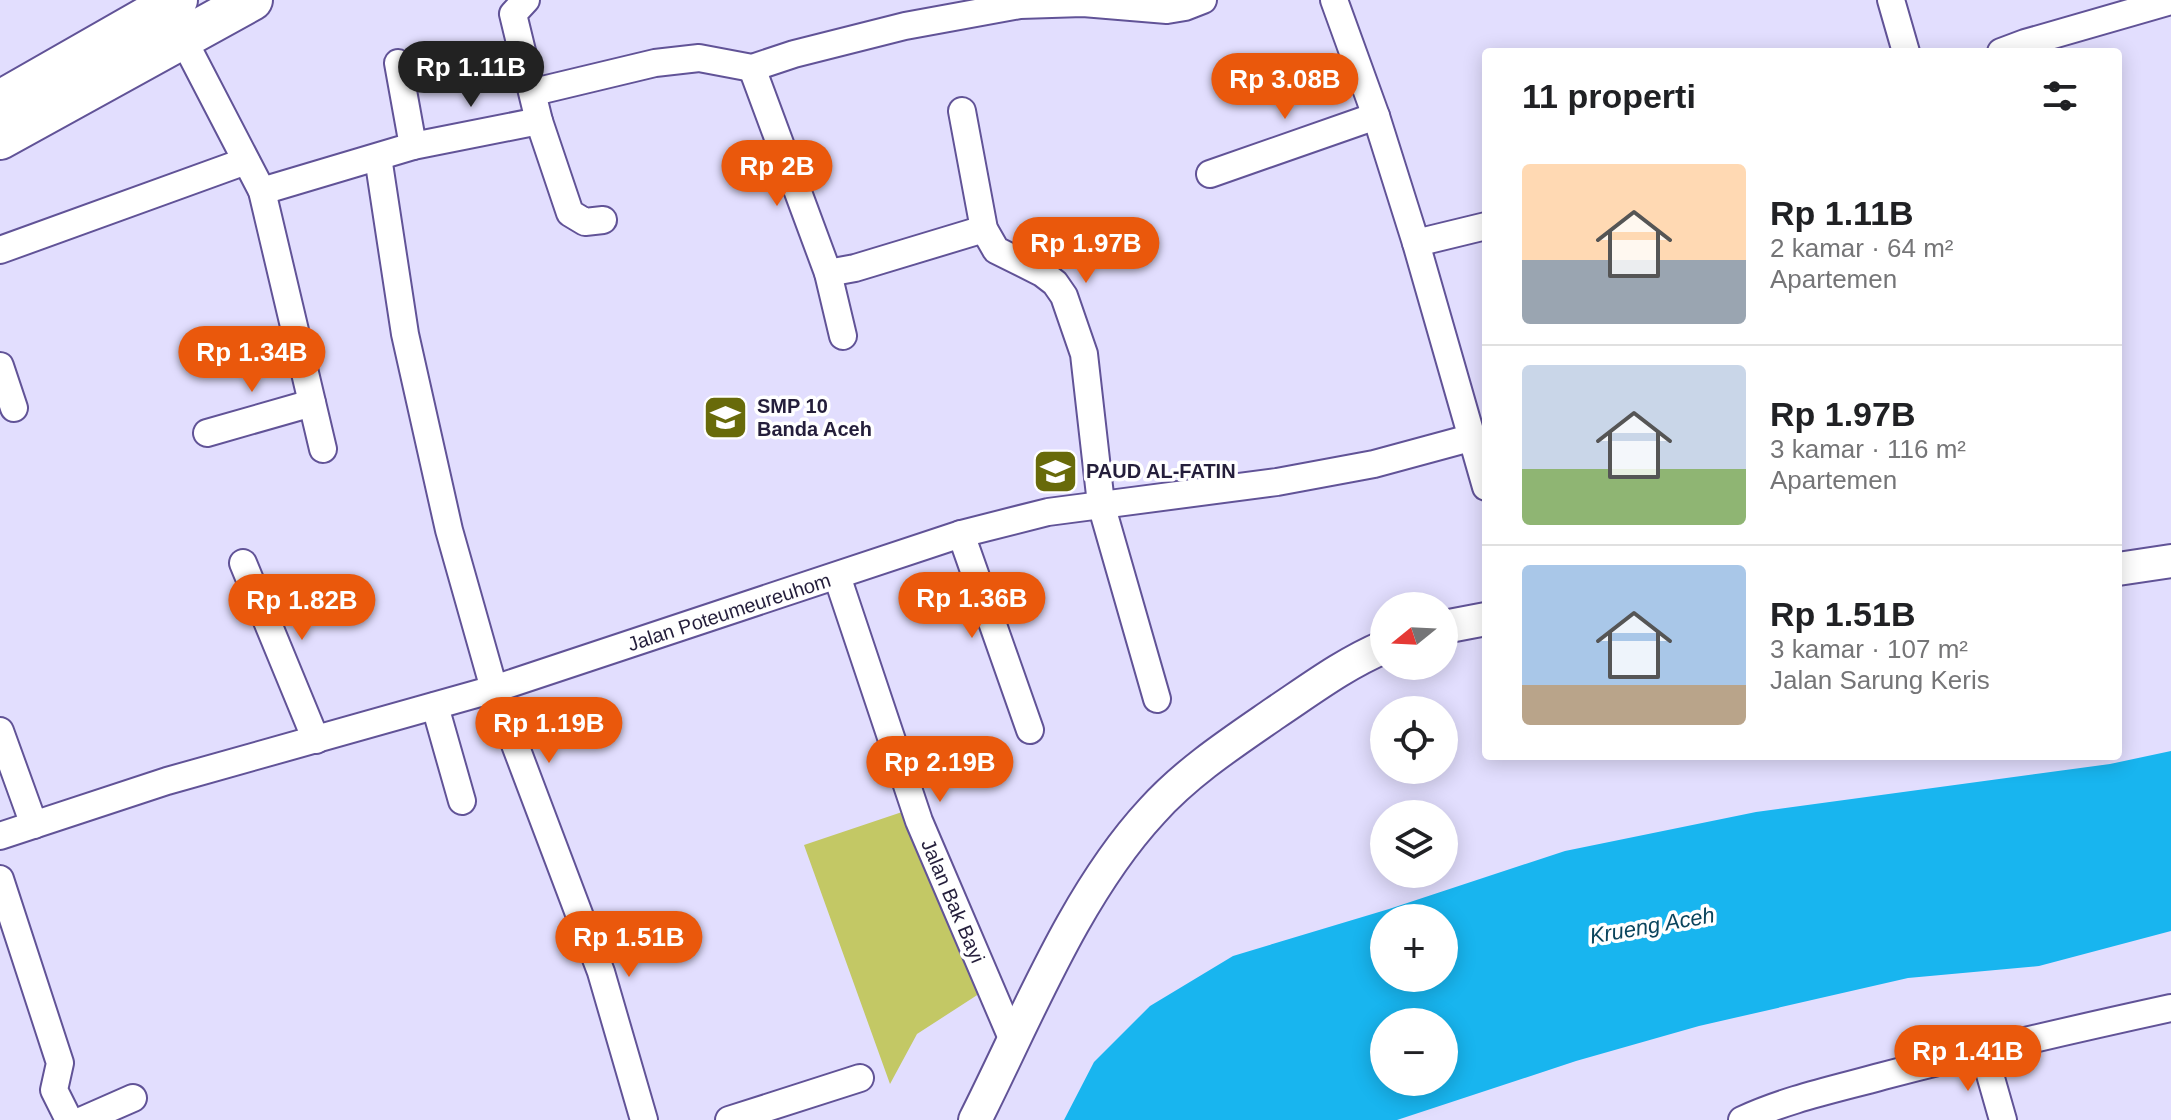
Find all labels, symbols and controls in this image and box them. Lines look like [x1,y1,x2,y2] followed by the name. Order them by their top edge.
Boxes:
[388,41,554,109] pin: Rp 1.11B
[416,52,526,82] text: Rp 1.11B
[1202,53,1368,121] pin: Rp 3.08B
[1229,64,1341,94] text: Rp 3.08B
[2038,74,2082,118] icon: filters
[1522,77,1696,115] text: 11 properti
[721,140,833,208] pin: Rp 2B
[739,151,815,181] text: Rp 2B
[1770,194,1914,232] text: Rp 1.11B
[1586,196,1682,292] icon: home
[1003,217,1169,285] pin: Rp 1.97B
[1030,228,1142,258] text: Rp 1.97B
[1770,233,1954,263] text: 2 kamar · 64 m²
[1770,264,1897,294] text: Apartemen
[169,326,335,394] pin: Rp 1.34B
[196,337,308,367] text: Rp 1.34B
[702,394,750,442] school or university icon: SMP 10 Banda Aceh
[757,395,872,440] place label: SMP 10 Banda Aceh
[1770,395,1916,433] text: Rp 1.97B
[1586,397,1682,493] icon: home
[1770,434,1966,464] text: 3 kamar · 116 m²
[1031,447,1079,495] school or university icon: PAUD AL-FATIN
[1086,460,1236,482] place label: PAUD AL-FATIN
[1770,465,1897,495] text: Apartemen
[625,569,833,655] street label: Jalan Poteumeureuhom
[889,572,1055,640] pin: Rp 1.36B
[219,574,385,642] pin: Rp 1.82B
[916,583,1028,613] text: Rp 1.36B
[246,585,358,615] text: Rp 1.82B
[1370,592,1458,680] north arrow
[1370,592,1458,1096] map controls
[1770,595,1916,633] text: Rp 1.51B
[1586,597,1682,693] icon: home
[1770,634,1968,664] text: 3 kamar · 107 m²
[1770,665,1990,695] text: Jalan Sarung Keris
[1370,696,1458,784] button: locate
[466,697,632,765] pin: Rp 1.19B
[493,708,605,738] text: Rp 1.19B
[857,736,1023,804] pin: Rp 2.19B
[884,747,996,777] text: Rp 2.19B
[1370,800,1458,888] button: layers
[917,836,989,966] street label: Jalan Bak Bayi
[1588,902,1716,949] water label: Krueng Aceh
[1370,904,1458,992] button: +
[546,911,712,979] pin: Rp 1.51B
[573,922,685,952] text: Rp 1.51B
[1370,1008,1458,1096] button: −
[1885,1025,2051,1093] pin: Rp 1.41B
[1912,1036,2024,1066] text: Rp 1.41B

